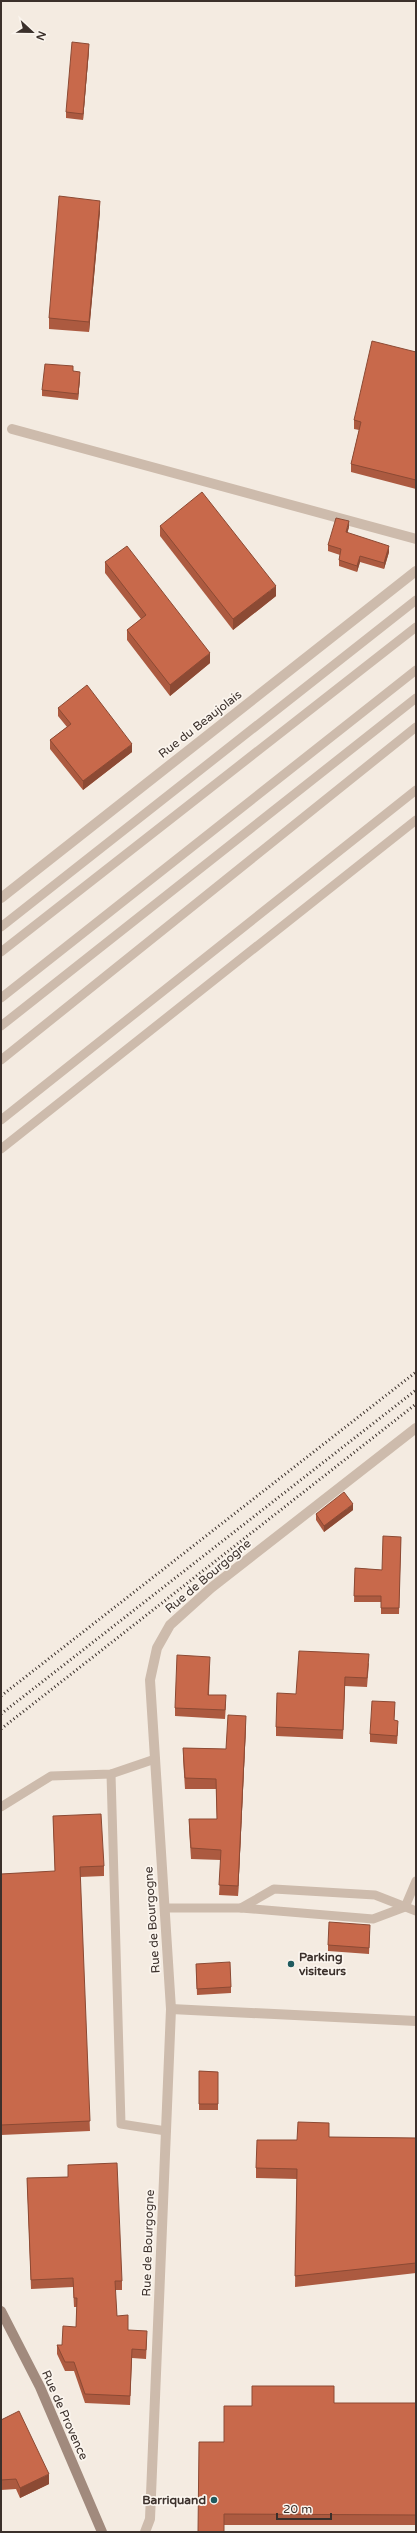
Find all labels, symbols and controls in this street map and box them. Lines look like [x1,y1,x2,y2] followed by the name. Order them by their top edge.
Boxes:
[12,12,52,52] north arrow
[33,29,48,42] text: N
[156,687,245,761] street label: Rue du Beaujolais
[162,1536,254,1616] street label: Rue de Bourgogne
[141,1866,163,1974] street label: Rue de Bourgogne
[299,1950,346,1978] place label: Parking visiteurs
[286,1959,296,1969] marker: Parking visiteurs
[139,2189,157,2297] street label: Rue de Bourgogne
[39,2368,91,2462] street label: Rue de Provence
[142,2493,206,2508] place label: Barriquand
[209,2495,219,2505] marker: Barriquand
[277,2495,331,2521] scale bar
[283,2502,312,2516] text: 20 m

